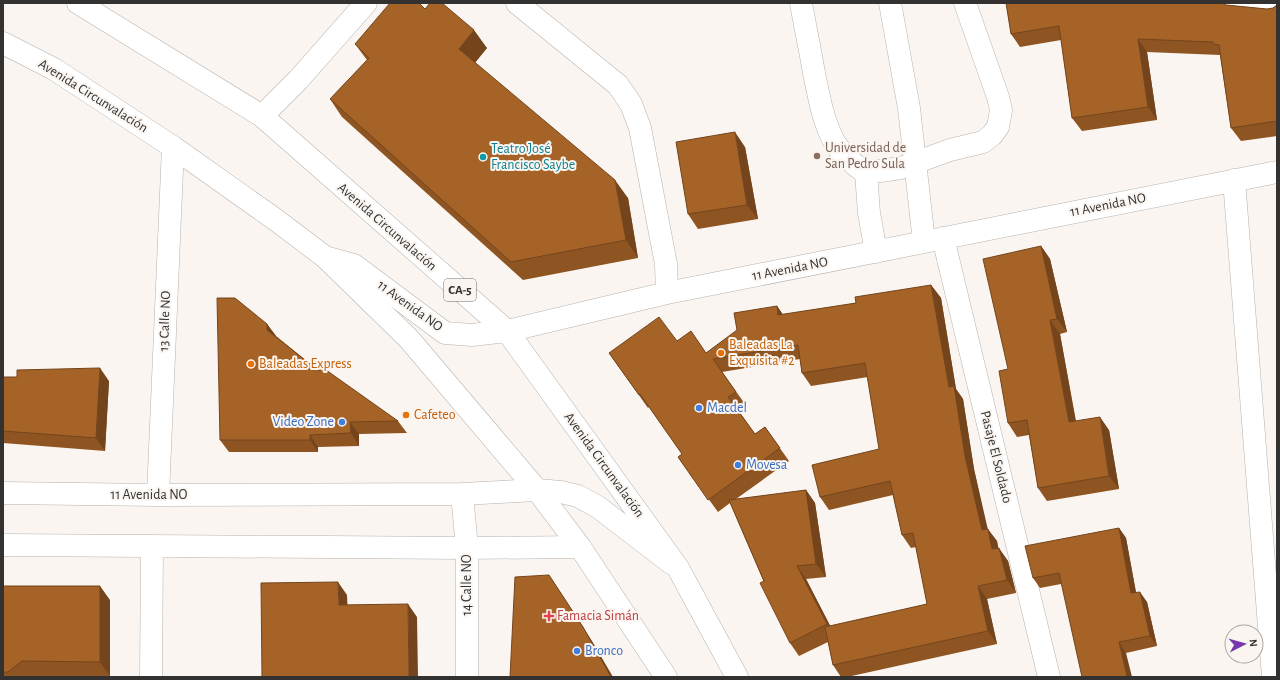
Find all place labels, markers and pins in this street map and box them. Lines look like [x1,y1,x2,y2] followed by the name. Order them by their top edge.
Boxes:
[825,141,906,171] place label: Universidad de San Pedro Sula
[491,142,575,172] place label: Teatro José Francisco Saybe
[812,151,822,161] marker: Universidad de San Pedro Sula
[478,152,488,162] marker: Teatro José Francisco Saybe
[729,338,795,368] place label: Baleadas La Exquisita #2
[716,348,726,358] marker: Baleadas La Exquisita #2
[259,357,352,371] place label: Baleadas Express
[246,359,256,369] marker: Baleadas Express
[707,401,747,415] place label: Macdel
[694,403,704,413] marker: Macdel
[414,408,456,422] place label: Cafeteo
[401,410,411,420] marker: Cafeteo
[272,415,334,429] place label: Video Zone
[337,417,347,427] marker: Video Zone
[746,458,788,472] place label: Movesa
[733,460,743,470] marker: Movesa
[557,609,639,623] place label: Famacia Simán
[544,611,554,621] marker: Famacia Simán
[585,644,623,658] place label: Bronco
[572,646,582,656] marker: Bronco

